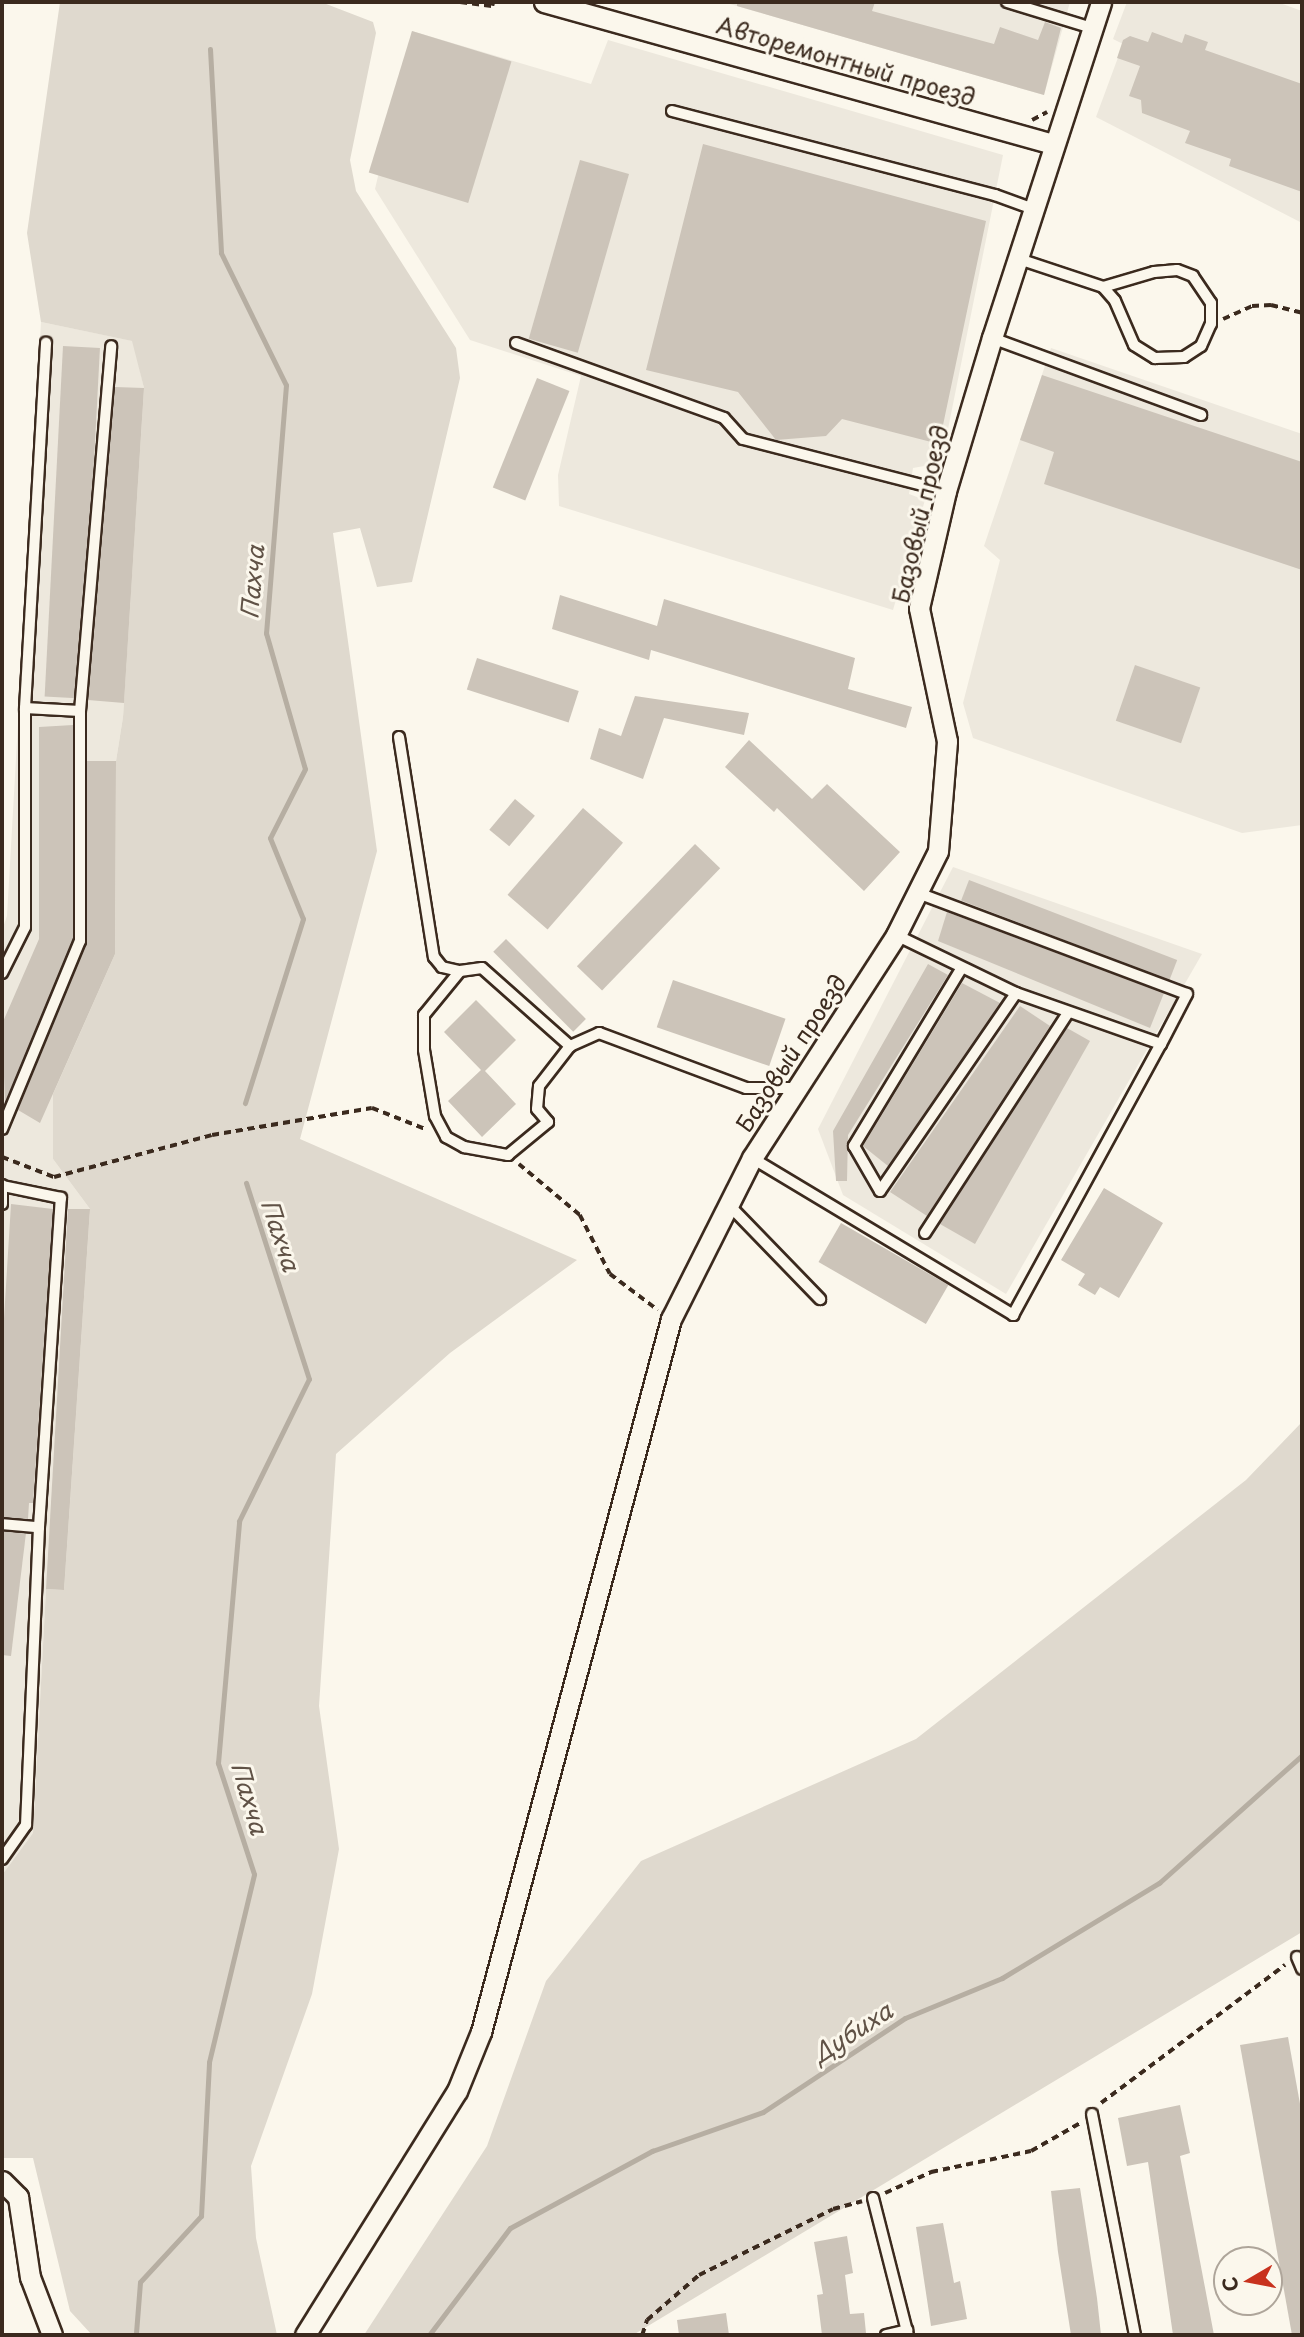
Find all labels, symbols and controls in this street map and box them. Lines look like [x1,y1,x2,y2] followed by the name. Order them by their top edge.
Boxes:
[713,11,979,111] street label: Авторемонтный проезд
[886,423,954,605] street label: Базовый проезд
[234,544,270,620] water label: Пахча
[730,970,852,1136] street label: Базовый проезд
[256,1195,306,1275] water label: Пахча
[226,1759,274,1837] water label: Пахча
[807,1996,897,2068] water label: Дубиха
[1213,2246,1283,2316] north arrow
[1214,2275,1244,2294] text: С

